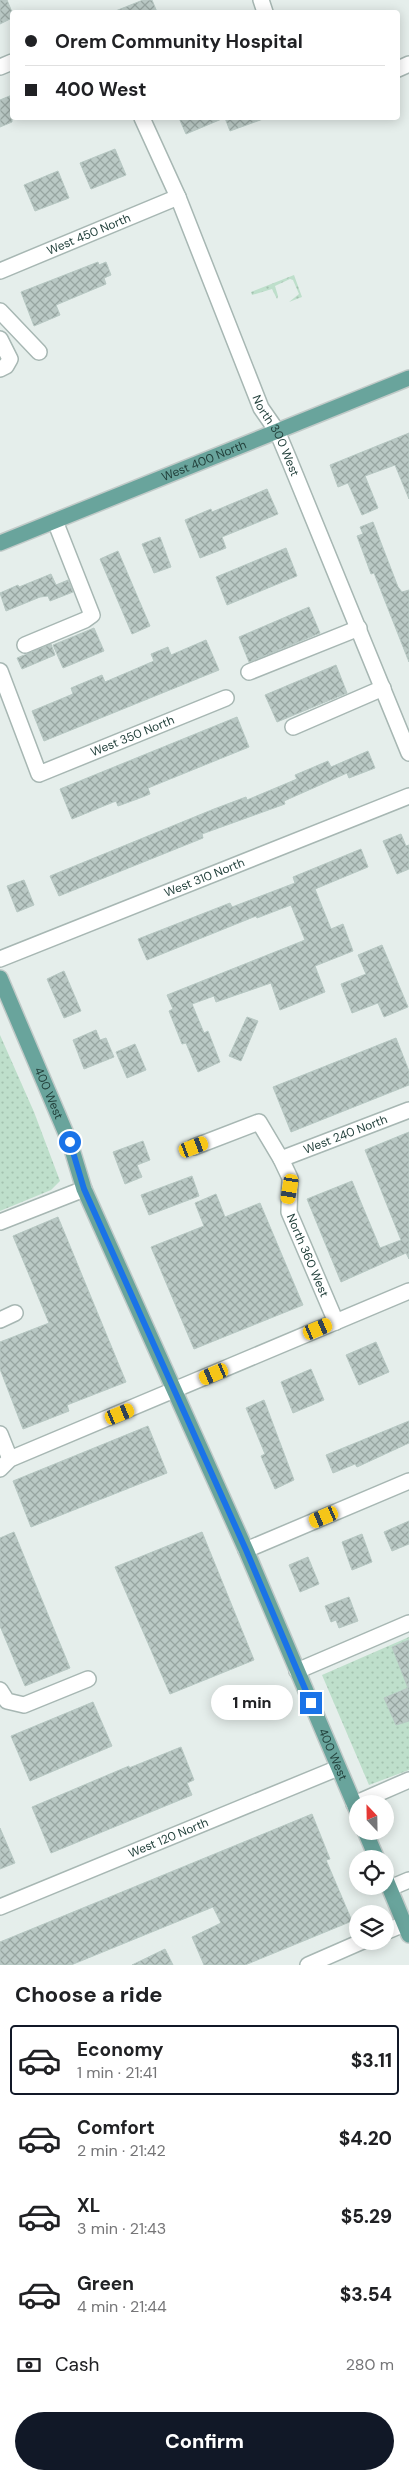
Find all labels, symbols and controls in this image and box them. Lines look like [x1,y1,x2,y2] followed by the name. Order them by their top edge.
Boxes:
[55,29,303,54] text: Orem Community Hospital
[55,77,146,102] text: 400 West
[44,210,133,259] street label: West 450 North
[249,393,303,479] street label: North 300 West
[159,436,249,485] street label: West 400 North
[88,712,177,760] street label: West 350 North
[162,854,247,901] street label: West 310 North
[31,1065,67,1122] street label: 400 West
[301,1111,390,1158] street label: West 240 North
[59,1131,81,1153] route start
[177,1135,210,1159] car
[280,1173,299,1205] car
[283,1211,333,1300] street label: North 360 West
[301,1316,334,1342] car
[197,1361,230,1387] car
[103,1401,136,1427] car
[307,1504,340,1530] car
[211,1686,294,1720] callout: 1 min
[232,1692,272,1713] text: 1 min
[300,1692,322,1714] route end
[315,1726,351,1783] street label: 400 West
[349,1795,394,1840] north arrow
[349,1795,394,1950] map controls
[126,1814,211,1861] street label: West 120 North
[349,1850,394,1895] button: locate
[349,1905,394,1950] button: layers
[15,1980,163,2009] text: Choose a ride
[77,2037,164,2062] text: Economy
[17,2038,62,2083] icon: car
[351,2048,392,2073] text: $3.11
[77,2062,157,2083] text: 1 min · 21:41
[77,2115,155,2140] text: Comfort
[17,2116,62,2161] icon: car
[339,2126,392,2151] text: $4.20
[77,2140,166,2161] text: 2 min · 21:42
[77,2193,100,2218] text: XL
[17,2194,62,2239] icon: car
[341,2204,392,2229] text: $5.29
[77,2218,166,2239] text: 3 min · 21:43
[77,2271,134,2296] text: Green
[17,2272,62,2317] icon: car
[340,2282,392,2307] text: $3.54
[77,2296,167,2317] text: 4 min · 21:44
[15,2351,43,2379] icon: cash
[55,2352,99,2377] text: Cash
[346,2354,394,2375] text: 280 m
[15,2412,394,2470] button: Confirm

